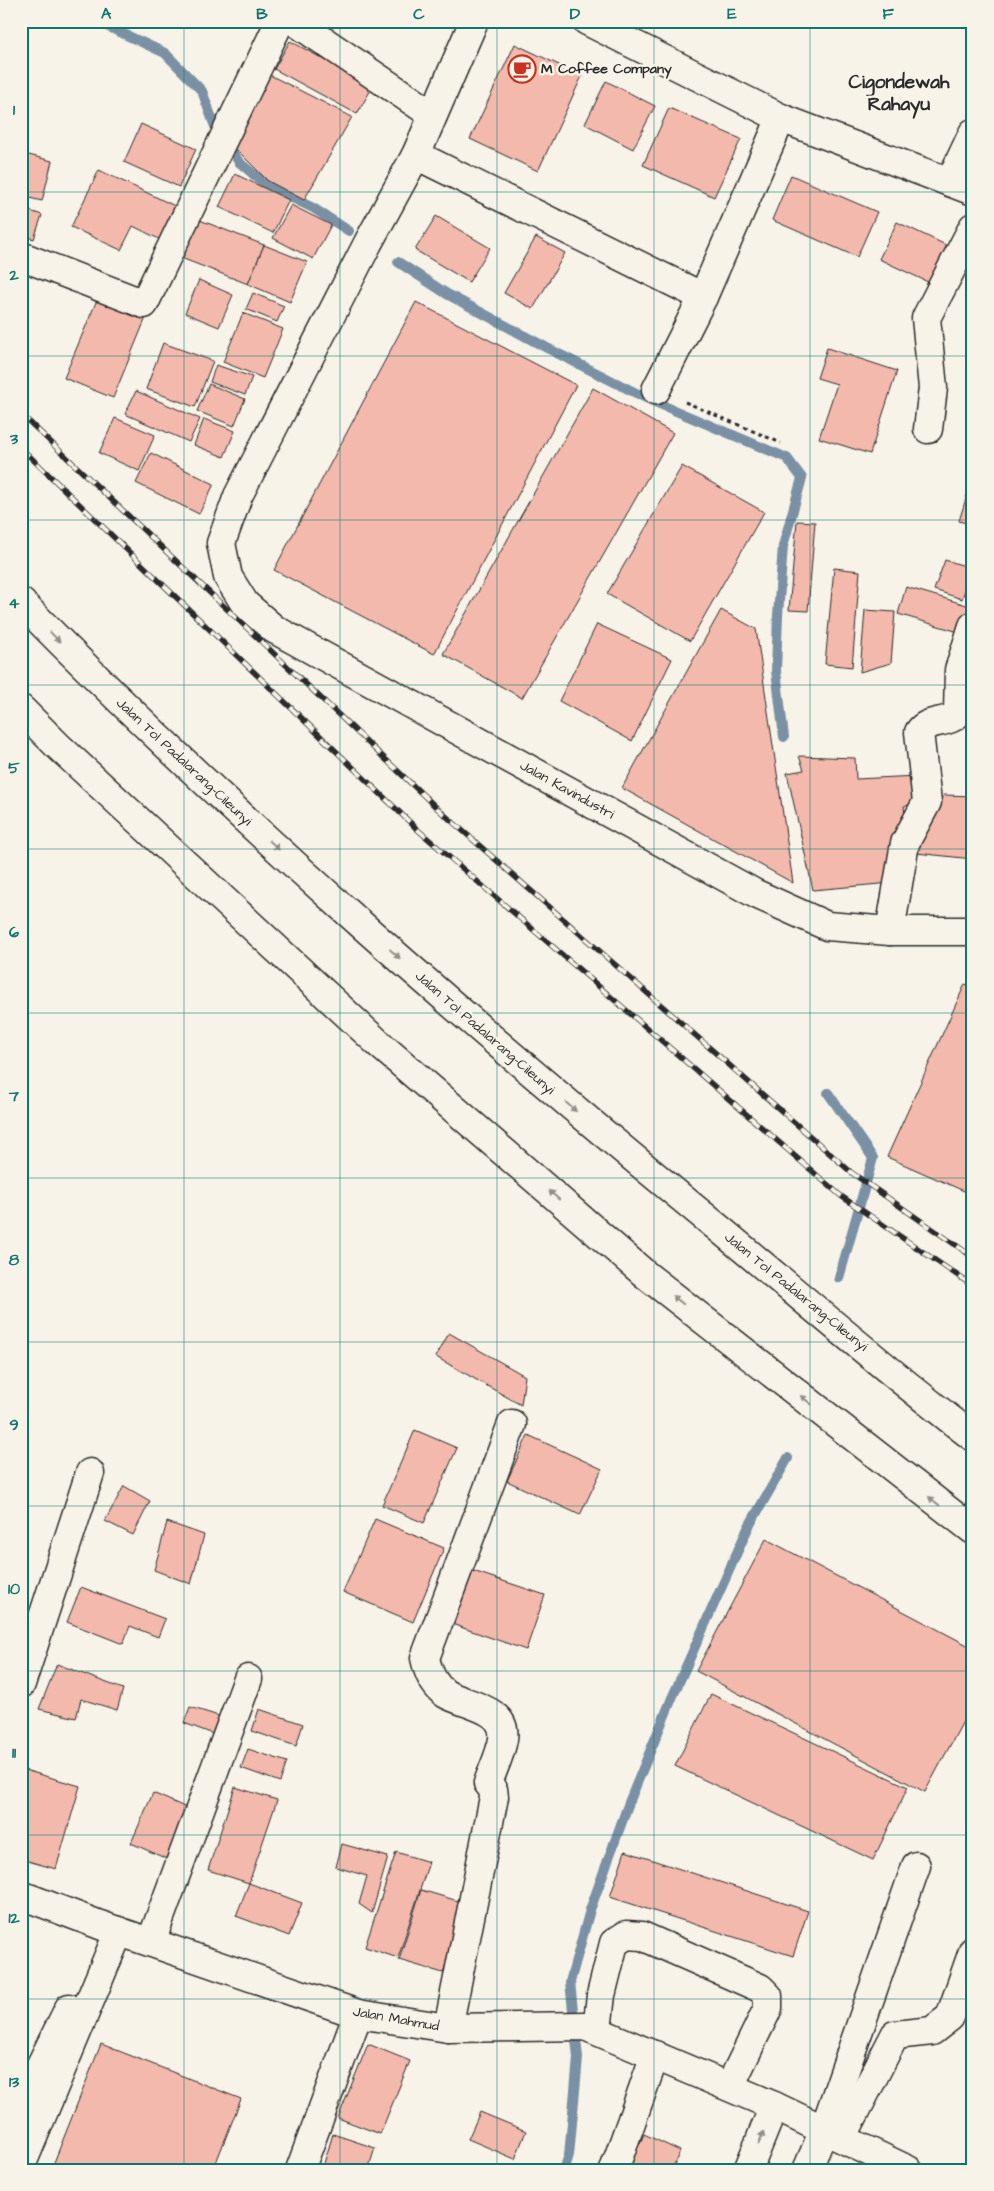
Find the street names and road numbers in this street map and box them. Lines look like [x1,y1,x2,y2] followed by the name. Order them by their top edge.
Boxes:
[111,693,257,831] street label: Jalan Tol Padalarang–Cileunyi
[516,756,618,824] street label: Jalan Kavindustri
[411,967,559,1099] street label: Jalan Tol Padalarang–Cileunyi
[720,1228,872,1356] street label: Jalan Tol Padalarang–Cileunyi
[351,2002,441,2036] street label: Jalan Mahmud

